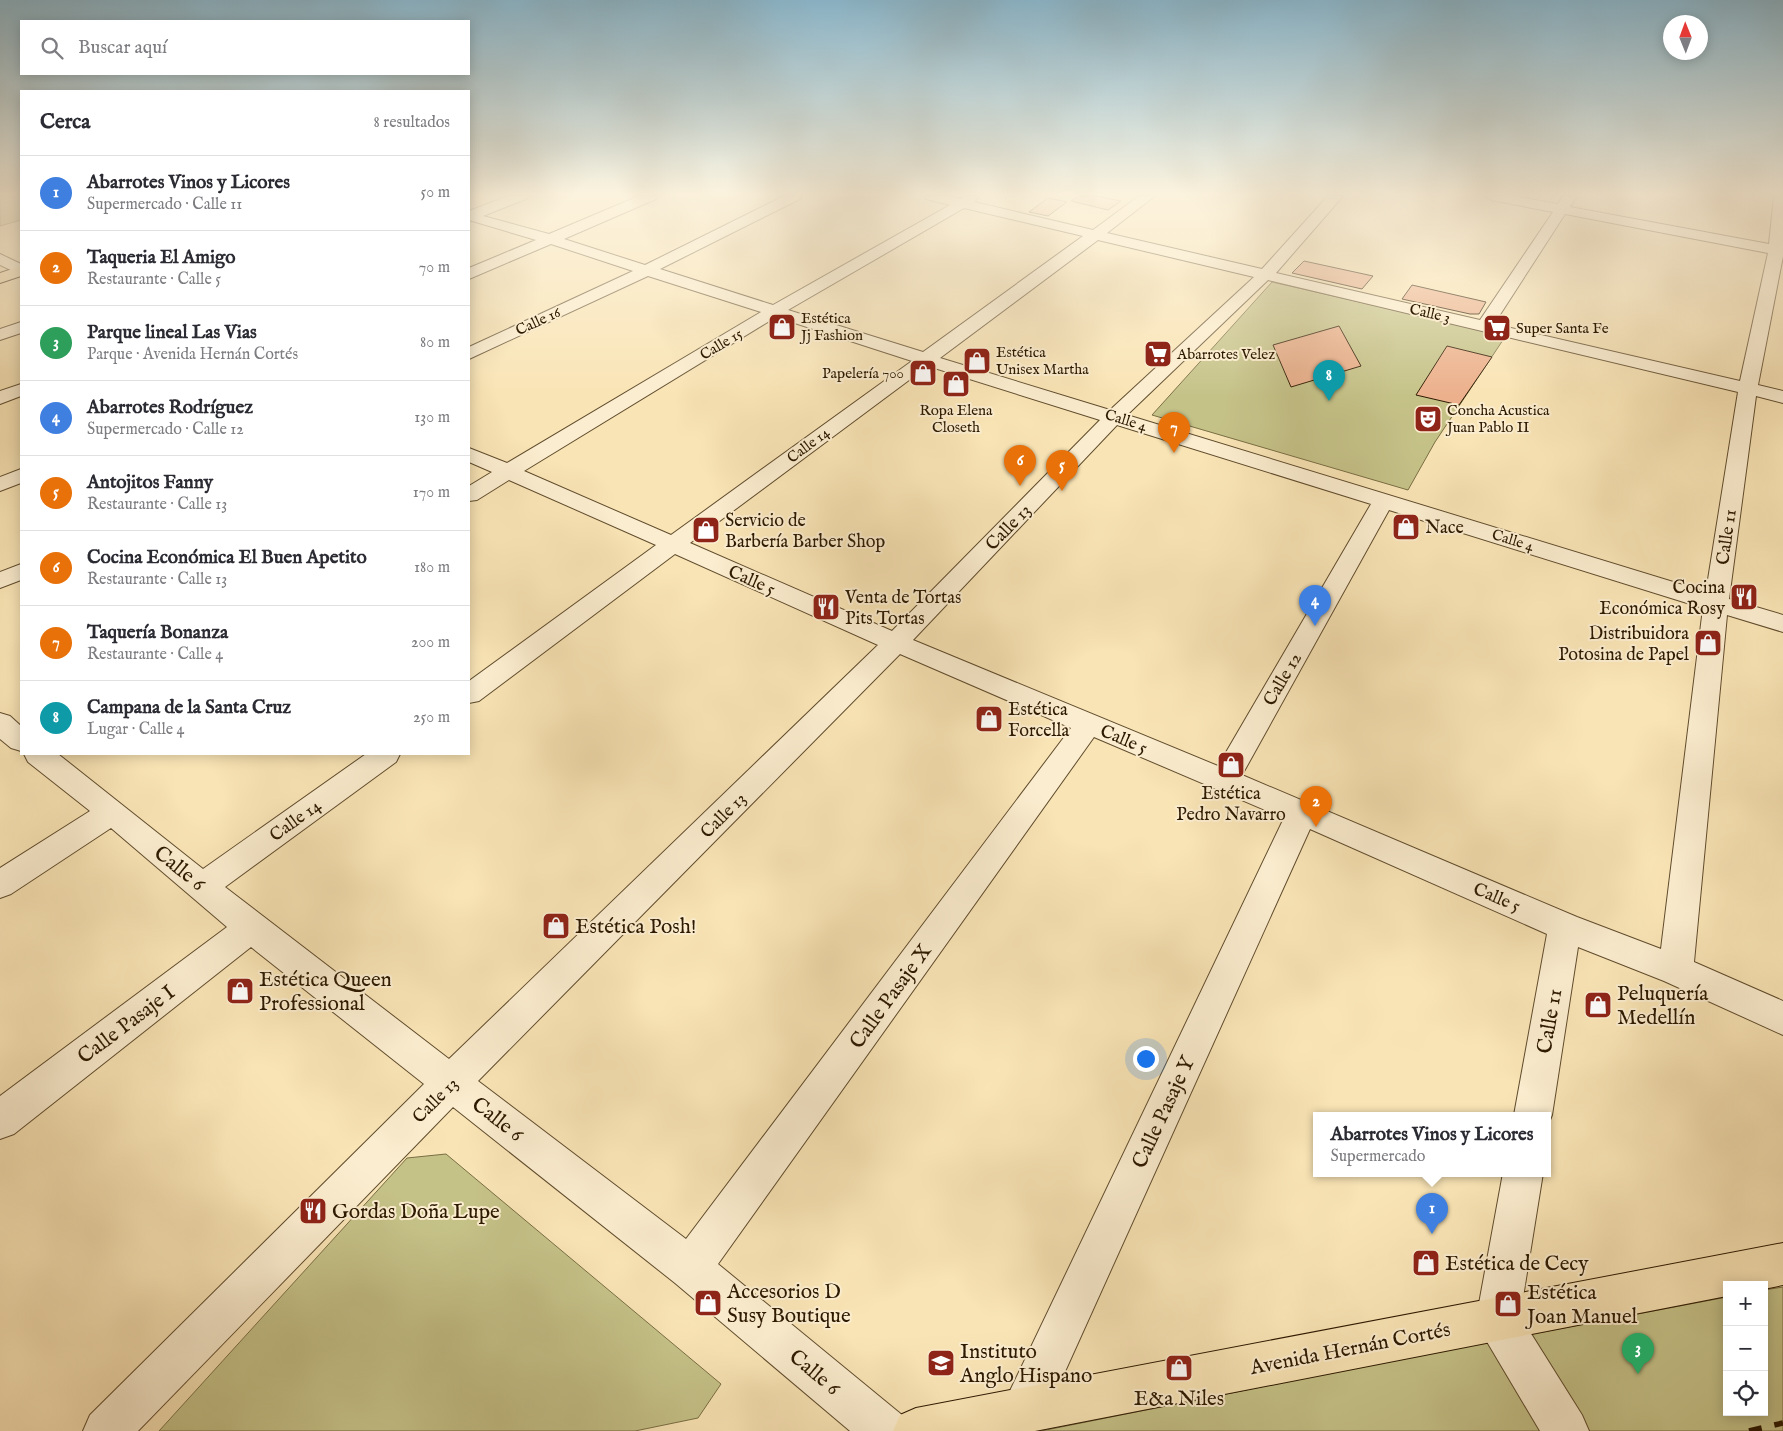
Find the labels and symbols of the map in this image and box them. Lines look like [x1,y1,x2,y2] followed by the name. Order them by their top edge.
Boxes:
[1663,15,1708,60] north arrow
[1408,300,1452,327] street label: Calle 3
[513,303,564,340] street label: Calle 16
[799,309,863,345] place label: Estética Jj Fashion
[767,312,797,342] shop icon: Estética Jj Fashion
[1482,313,1512,343] supermarket icon: Super Santa Fe
[1516,319,1609,338] place label: Super Santa Fe
[696,324,747,365] street label: Calle 15
[1143,339,1173,369] supermarket icon: Abarrotes Velez
[996,343,1089,379] place label: Estética Unisex Martha
[1176,345,1275,364] place label: Abarrotes Velez
[962,346,992,376] shop icon: Estética Unisex Martha
[908,358,938,388] shop icon: Papelería 700
[1313,360,1345,401] pin: 8
[822,364,904,383] place label: Papelería 700
[941,369,971,399] shop icon: Ropa Elena Closeth
[919,401,993,437] place label: Ropa Elena Closeth
[1445,401,1550,437] place label: Concha Acustica Juan Pablo II
[1413,404,1443,434] theatre icon: Concha Acustica Juan Pablo II
[1103,405,1150,436] street label: Calle 4
[1158,412,1190,453] pin: 7
[783,423,834,468] street label: Calle 14
[1004,445,1036,486] pin: 6
[1046,450,1078,491] pin: 5
[981,500,1037,556] street label: Calle 13
[1712,508,1743,567] street label: Calle 11
[725,510,885,554] place label: Servicio de Barbería Barber Shop
[1391,512,1421,542] shop icon: Nace
[691,515,721,545] shop icon: Servicio de Barbería Barber Shop
[1425,517,1464,540] place label: Nace
[1490,525,1537,556] street label: Calle 4
[724,561,779,602] street label: Calle 5
[1599,577,1725,621] place label: Cocina Económica Rosy
[1729,582,1759,612] restaurant icon: Cocina Económica Rosy
[1299,585,1331,626] pin: 4
[844,587,961,631] place label: Venta de Tortas Pits Tortas
[811,592,841,622] restaurant icon: Venta de Tortas Pits Tortas
[1558,623,1689,667] place label: Distribuidora Potosina de Papel
[1693,628,1723,658] shop icon: Distribuidora Potosina de Papel
[1259,649,1308,711] street label: Calle 12
[1008,699,1069,743] place label: Estética Forcella
[974,704,1004,734] shop icon: Estética Forcella
[1096,720,1151,761] street label: Calle 5
[1216,750,1246,780] shop icon: Estética Pedro Navarro
[1176,783,1286,827] place label: Estética Pedro Navarro
[1300,786,1332,827] pin: 2
[696,788,752,844] street label: Calle 13
[266,795,326,848] street label: Calle 14
[148,840,211,899] street label: Calle 6
[1469,878,1524,919] street label: Calle 5
[541,911,571,941] shop icon: Estética Posh!
[575,914,697,941] place label: Estética Posh!
[844,939,938,1055] street label: Calle Pasaje X
[259,967,392,1018] place label: Estética Queen Professional
[225,976,255,1006] shop icon: Estética Queen Professional
[73,980,181,1071] street label: Calle Pasaje I
[1617,981,1709,1032] place label: Peluquería Medellín
[1532,987,1569,1056] street label: Calle 11
[1583,990,1613,1020] shop icon: Peluquería Medellín
[1133,1046,1159,1072] your location
[1127,1051,1203,1173] street label: Calle Pasaje Y
[408,1073,464,1129] street label: Calle 13
[466,1092,529,1150] street label: Calle 6
[1416,1193,1448,1234] pin: 1
[298,1196,328,1226] restaurant icon: Gordas Doña Lupe
[332,1199,500,1226] place label: Gordas Doña Lupe
[1411,1248,1441,1278] shop icon: Estética de Cecy
[1445,1251,1589,1278] place label: Estética de Cecy
[726,1279,851,1330] place label: Accesorios D Susy Boutique
[1525,1280,1638,1331] place label: Estética Joan Manuel
[693,1288,723,1318] shop icon: Accesorios D Susy Boutique
[1493,1289,1523,1319] shop icon: Estética Joan Manuel
[1247,1317,1453,1382] street label: Avenida Hernán Cortés
[1622,1333,1654,1374] pin: 3
[959,1339,1092,1390] place label: Instituto Anglo Hispano
[783,1344,846,1403] street label: Calle 6
[926,1348,956,1378] school or university icon: Instituto Anglo Hispano
[1164,1353,1194,1383] shop icon: E&a Niles
[1134,1386,1224,1413] place label: E&a Niles

